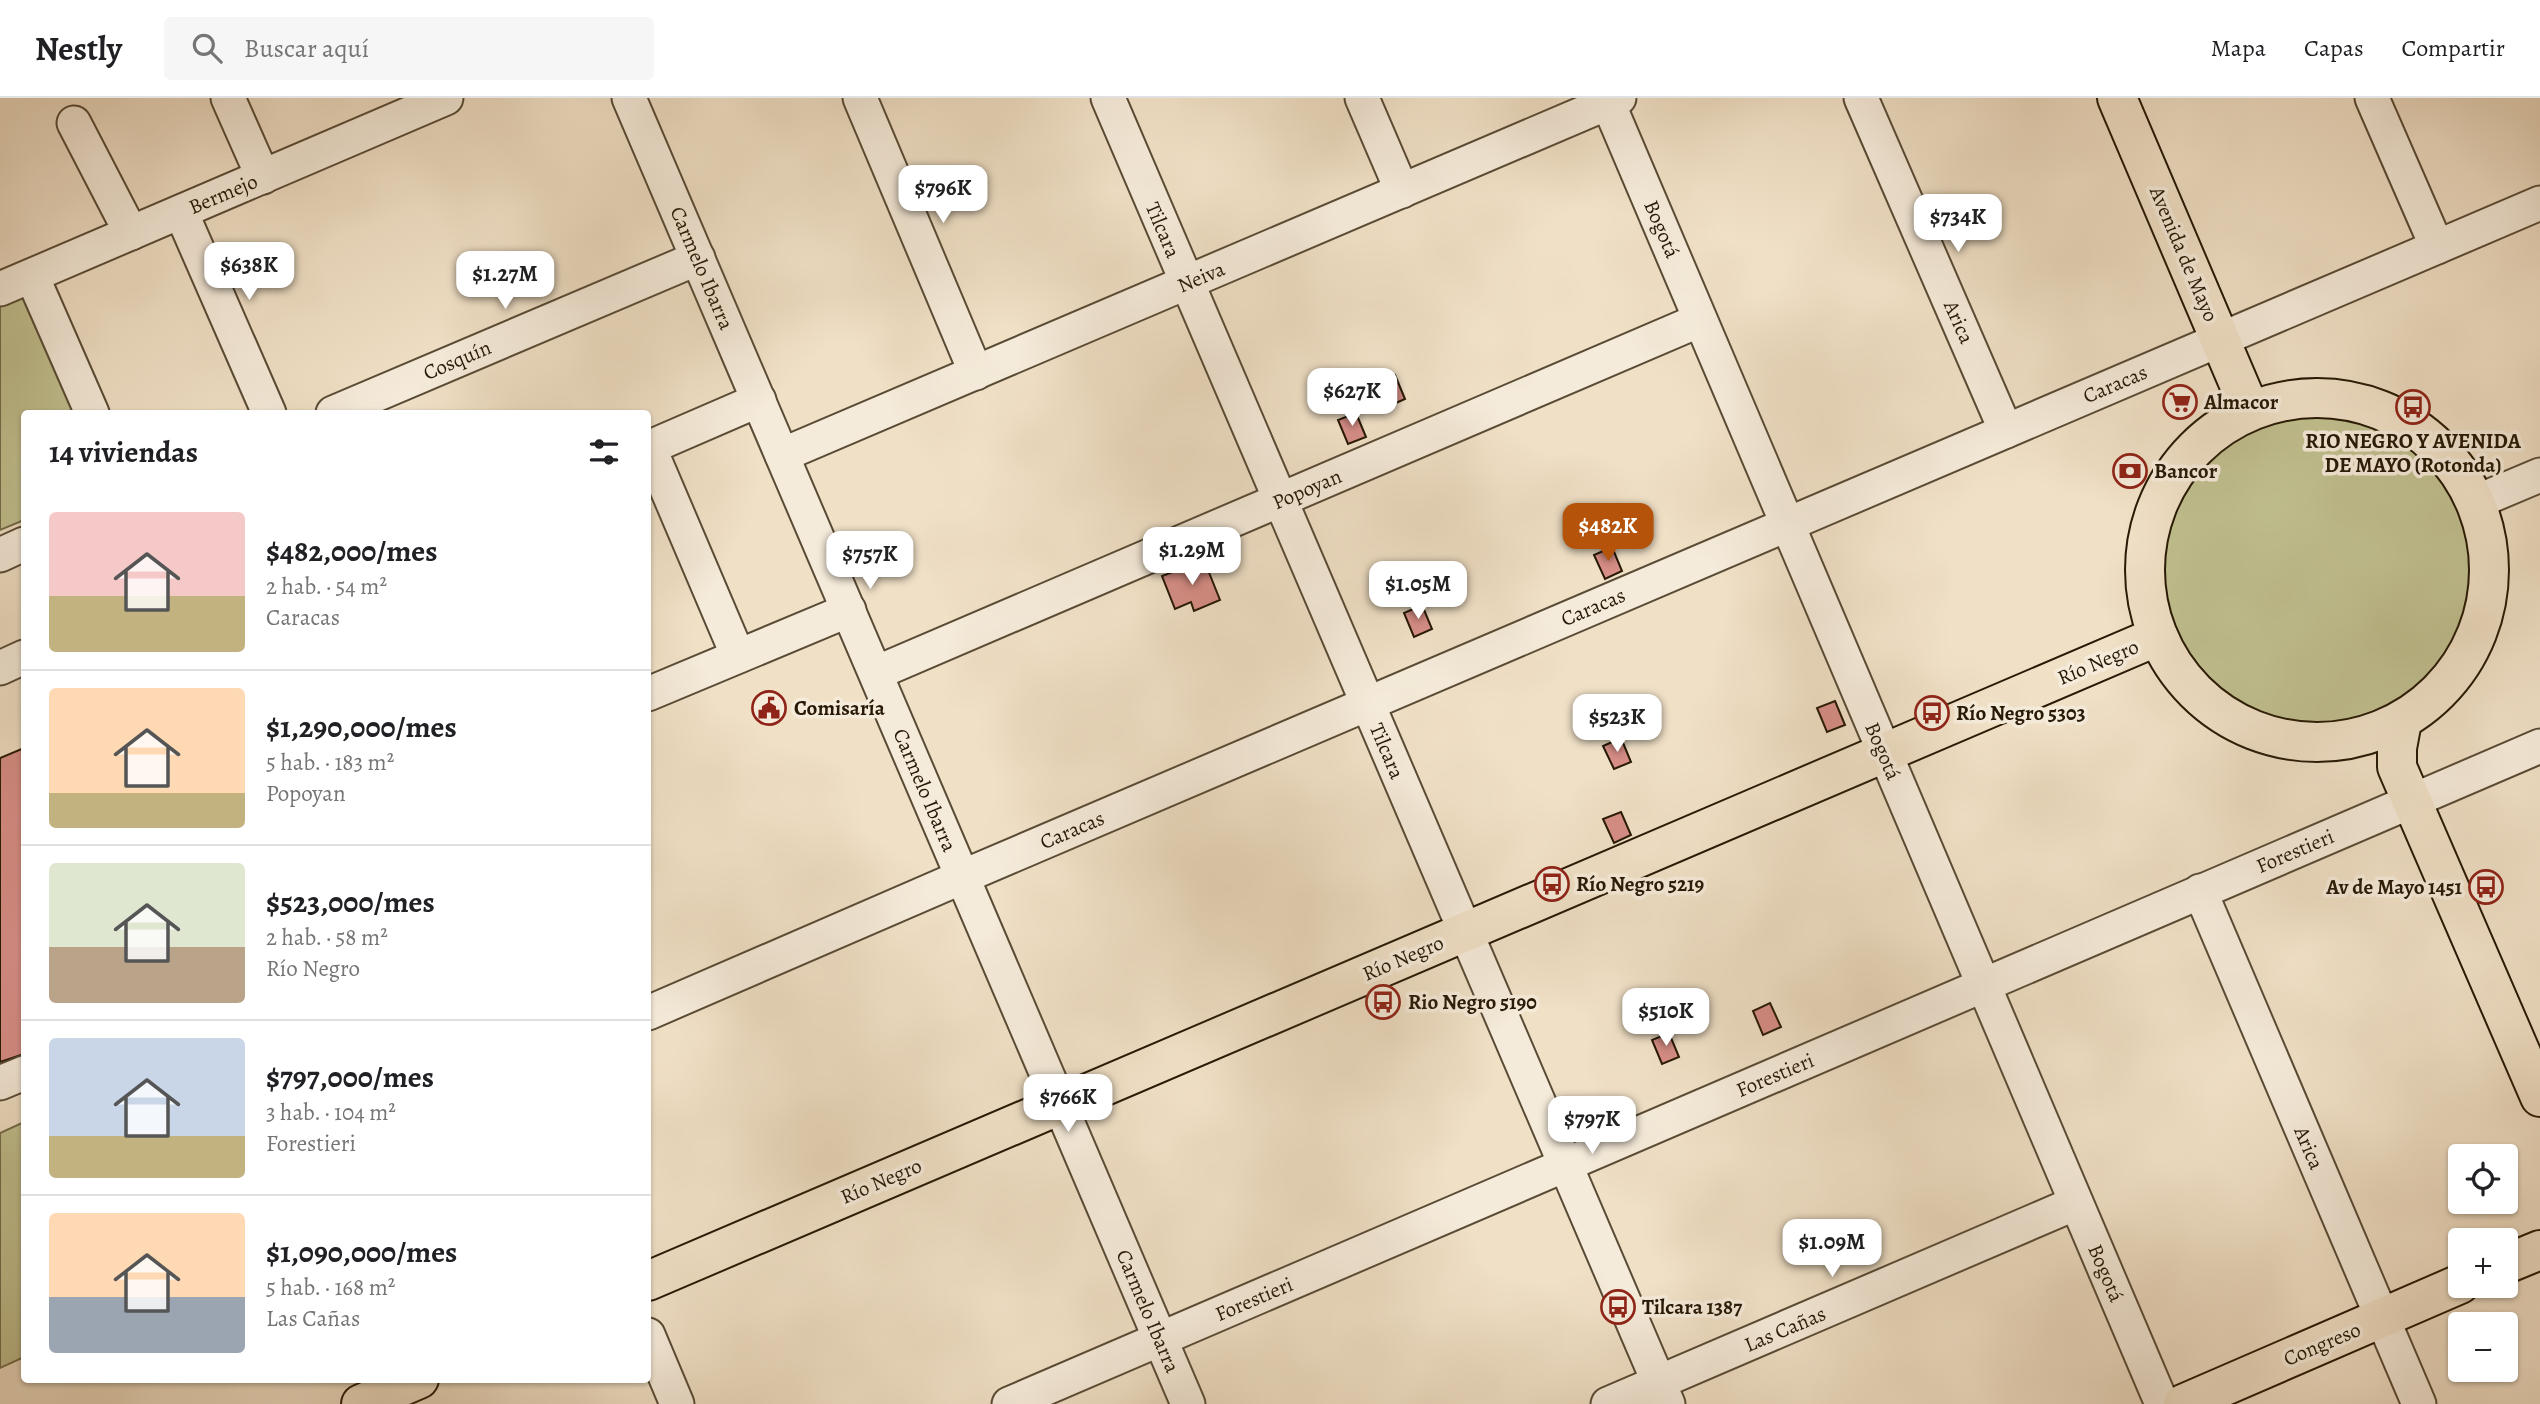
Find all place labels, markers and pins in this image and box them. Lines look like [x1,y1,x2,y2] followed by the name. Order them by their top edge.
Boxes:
[894,166,992,225] pin: $796K
[1909,194,2007,254] pin: $734K
[200,242,298,302] pin: $638K
[448,252,562,311] pin: $1.27M
[1303,368,1401,428] pin: $627K
[2161,383,2199,421] supermarket icon: Almacor
[2203,388,2279,416] place label: Almacor
[2394,388,2432,426] bus stop icon: RIO NEGRO Y AVENIDA DE MAYO (Rotonda)
[2305,427,2522,479] place label: RIO NEGRO Y AVENIDA DE MAYO (Rotonda)
[2111,452,2149,490] bank icon: Bancor
[2154,457,2218,485] place label: Bancor
[1559,504,1657,563] pin: $482K
[1135,528,1249,587] pin: $1.29M
[821,532,919,591] pin: $757K
[1361,561,1475,621] pin: $1.05M
[750,689,788,727] public building icon: Comisaría
[794,694,886,722] place label: Comisaría
[1568,694,1666,754] pin: $523K
[1913,694,1951,732] bus stop icon: Río Negro 5303
[1956,699,2086,727] place label: Río Negro 5303
[1533,865,1571,903] bus stop icon: Río Negro 5219
[2467,868,2505,906] bus stop icon: Av de Mayo 1451
[1576,870,1705,898] place label: Río Negro 5219
[2325,873,2462,901] place label: Av de Mayo 1451
[1364,983,1402,1021] bus stop icon: Rio Negro 5190
[1408,988,1537,1016] place label: Rio Negro 5190
[1617,988,1715,1048] pin: $510K
[1019,1074,1117,1134] pin: $766K
[1543,1096,1641,1156] pin: $797K
[1775,1220,1889,1279] pin: $1.09M
[1599,1288,1637,1326] bus stop icon: Tilcara 1387
[1642,1293,1742,1321] place label: Tilcara 1387

